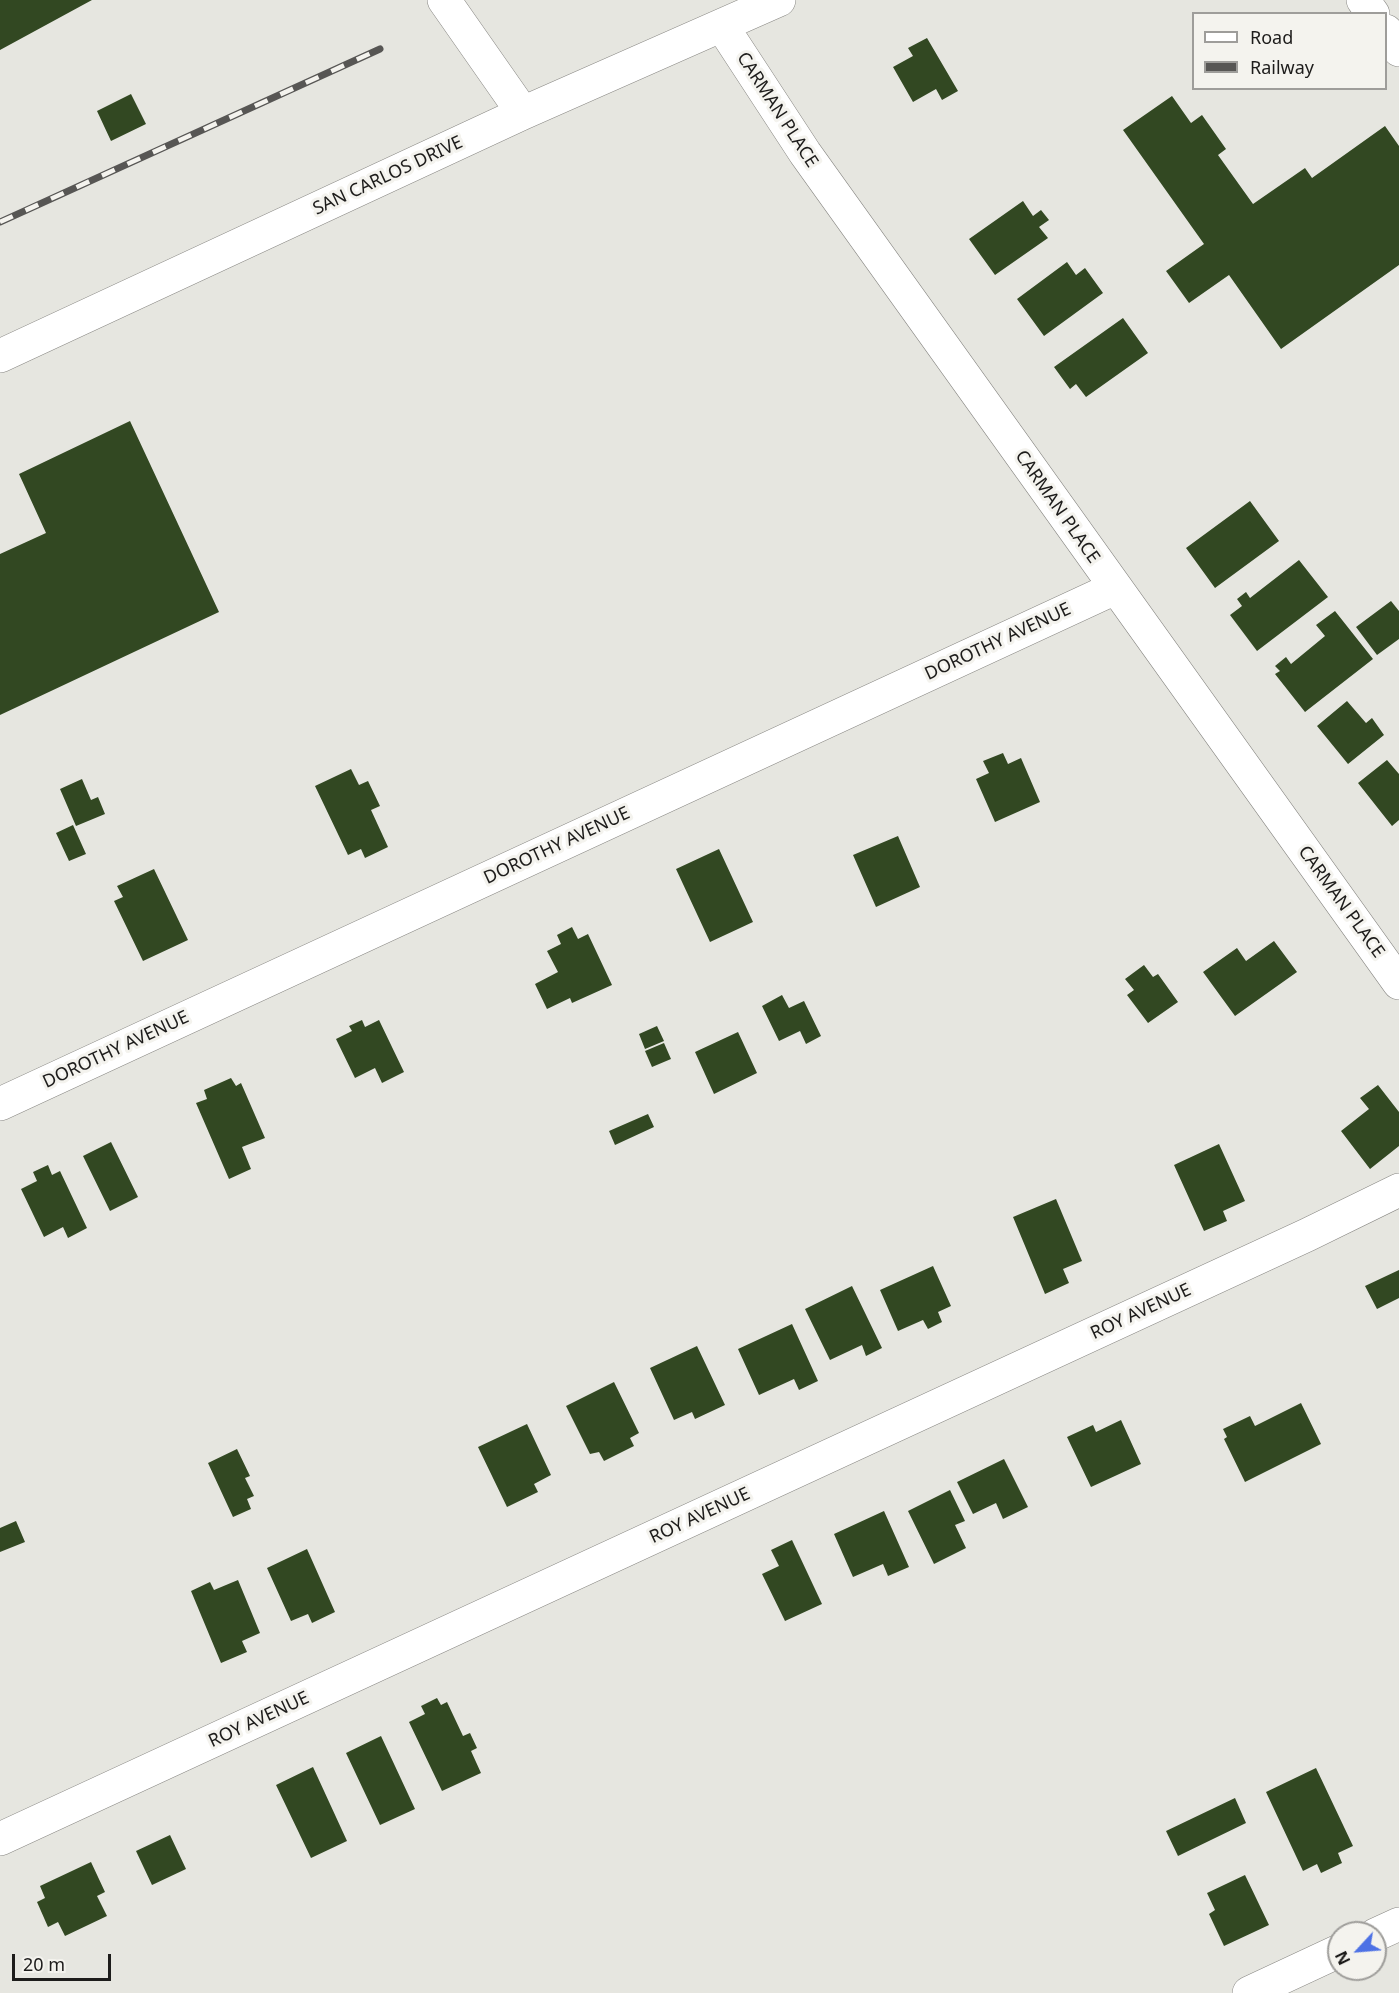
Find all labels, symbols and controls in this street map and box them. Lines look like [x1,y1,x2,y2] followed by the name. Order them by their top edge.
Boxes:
[1192,12,1387,90] legend
[1250,25,1293,49] text: Road
[732,48,822,172] street label: CARMAN PLACE
[1250,55,1314,79] text: Railway
[310,132,466,220] street label: SAN CARLOS DRIVE
[1010,446,1104,568] street label: CARMAN PLACE
[922,599,1074,685] street label: DOROTHY AVENUE
[481,803,633,889] street label: DOROTHY AVENUE
[1293,842,1389,962] street label: CARMAN PLACE
[40,1007,192,1093] street label: DOROTHY AVENUE
[1087,1279,1195,1345] street label: ROY AVENUE
[646,1483,754,1549] street label: ROY AVENUE
[205,1687,313,1753] street label: ROY AVENUE
[1327,1921,1387,1981] north arrow
[15,1942,114,1980] scale bar
[1330,1947,1355,1969] text: N
[23,1952,65,1976] text: 20 m

